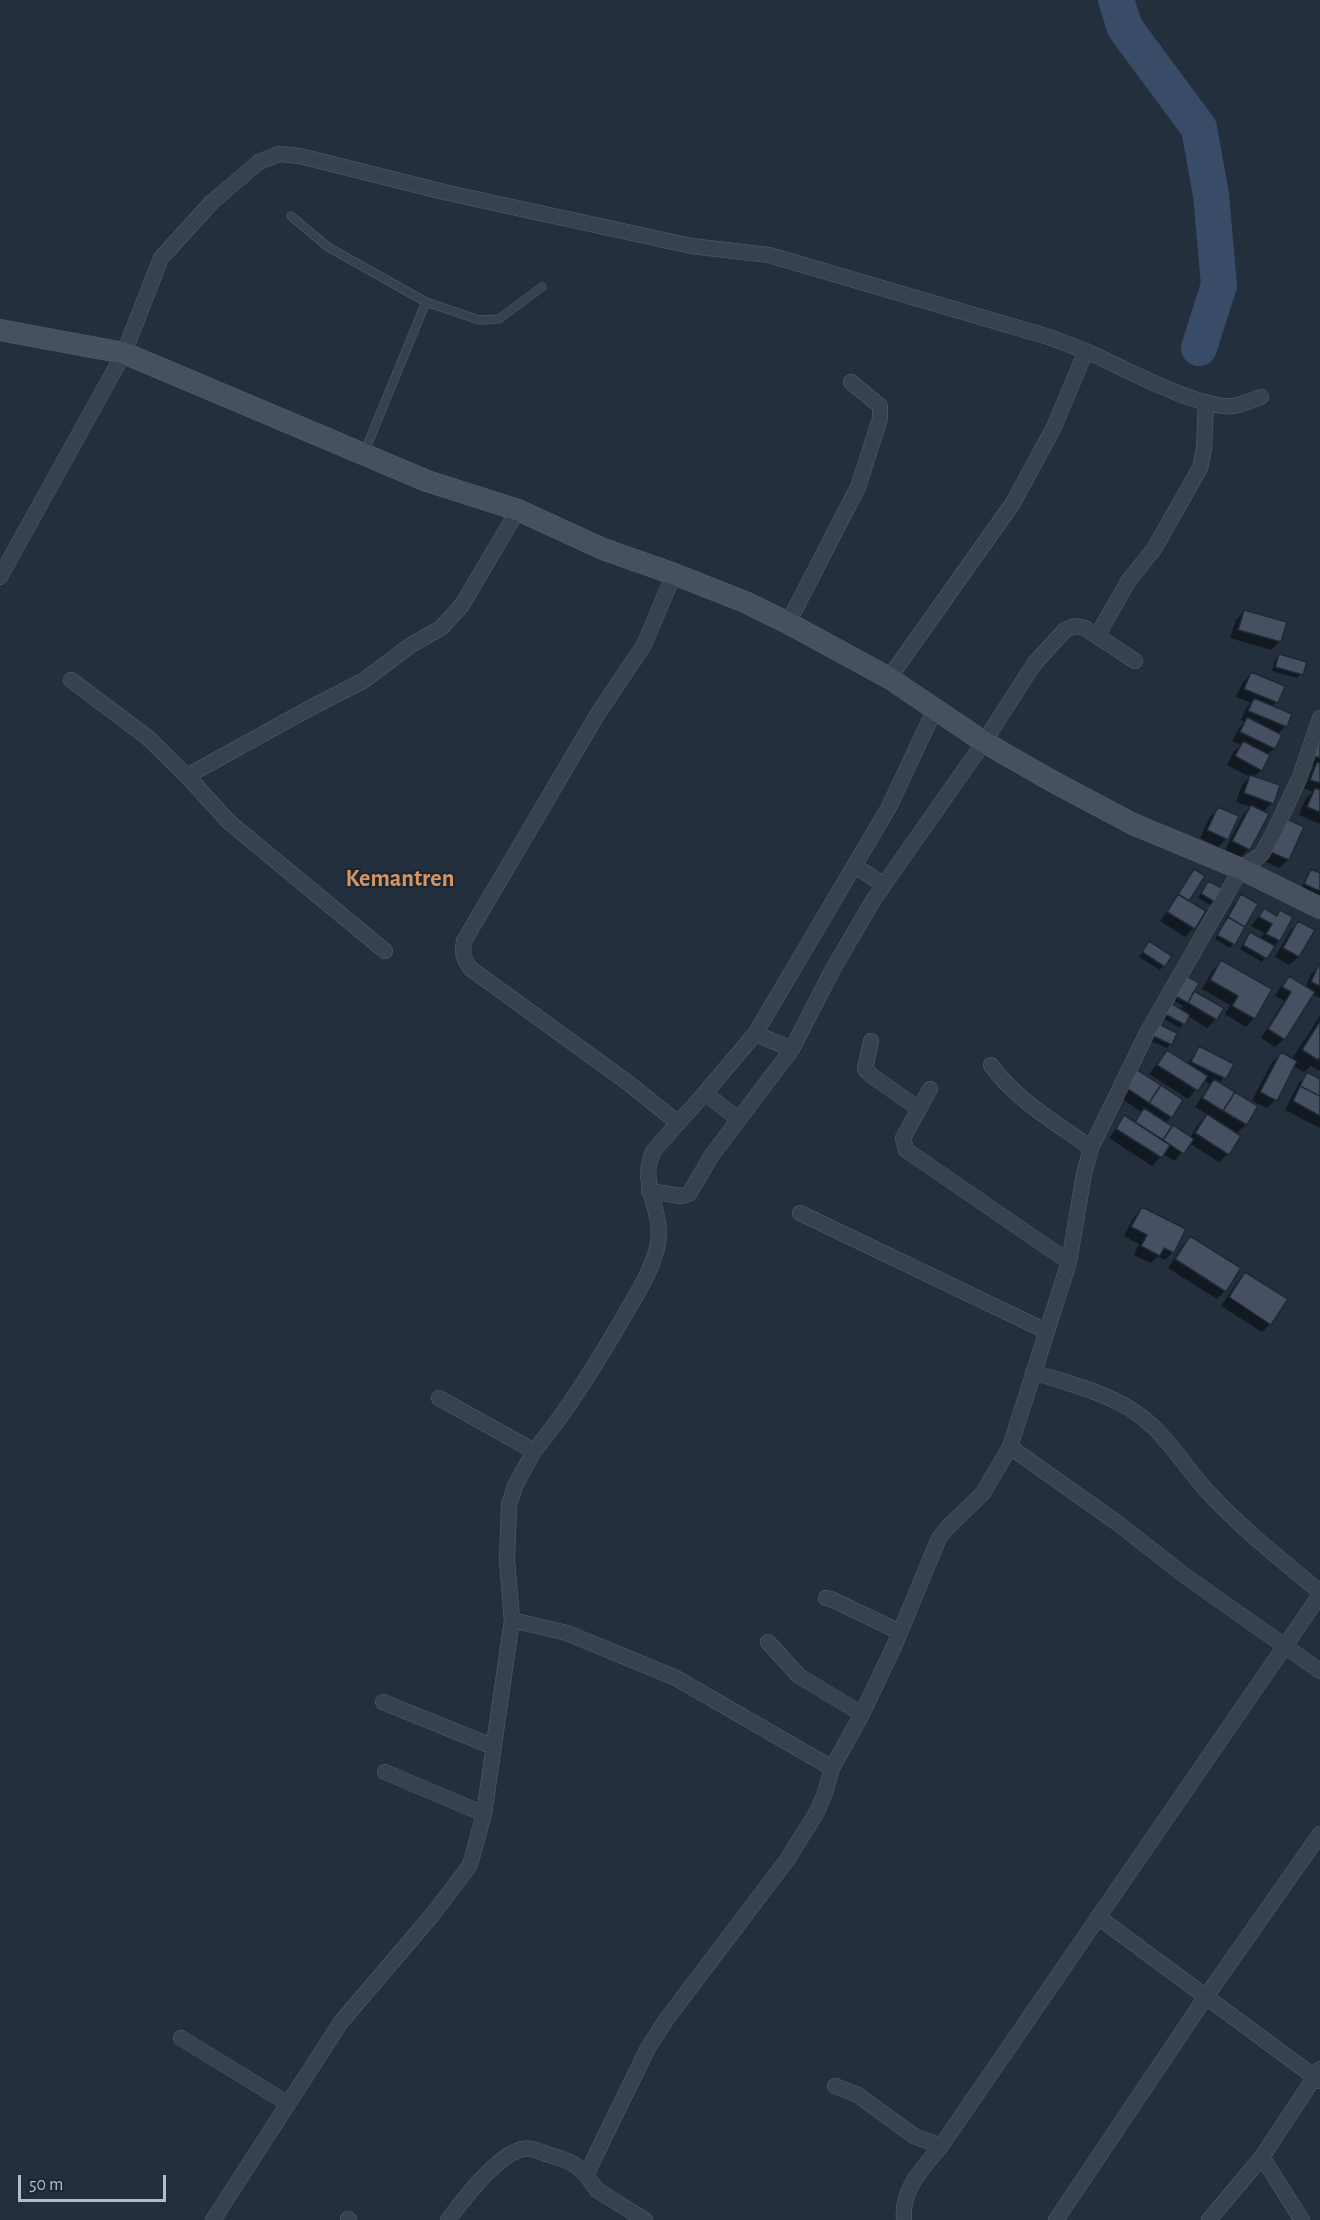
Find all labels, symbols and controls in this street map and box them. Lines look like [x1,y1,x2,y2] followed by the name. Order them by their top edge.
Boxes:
[346,865,454,893] district label: Kemantren
[21,2163,170,2201] scale bar
[29,2176,63,2194] text: 50 m

